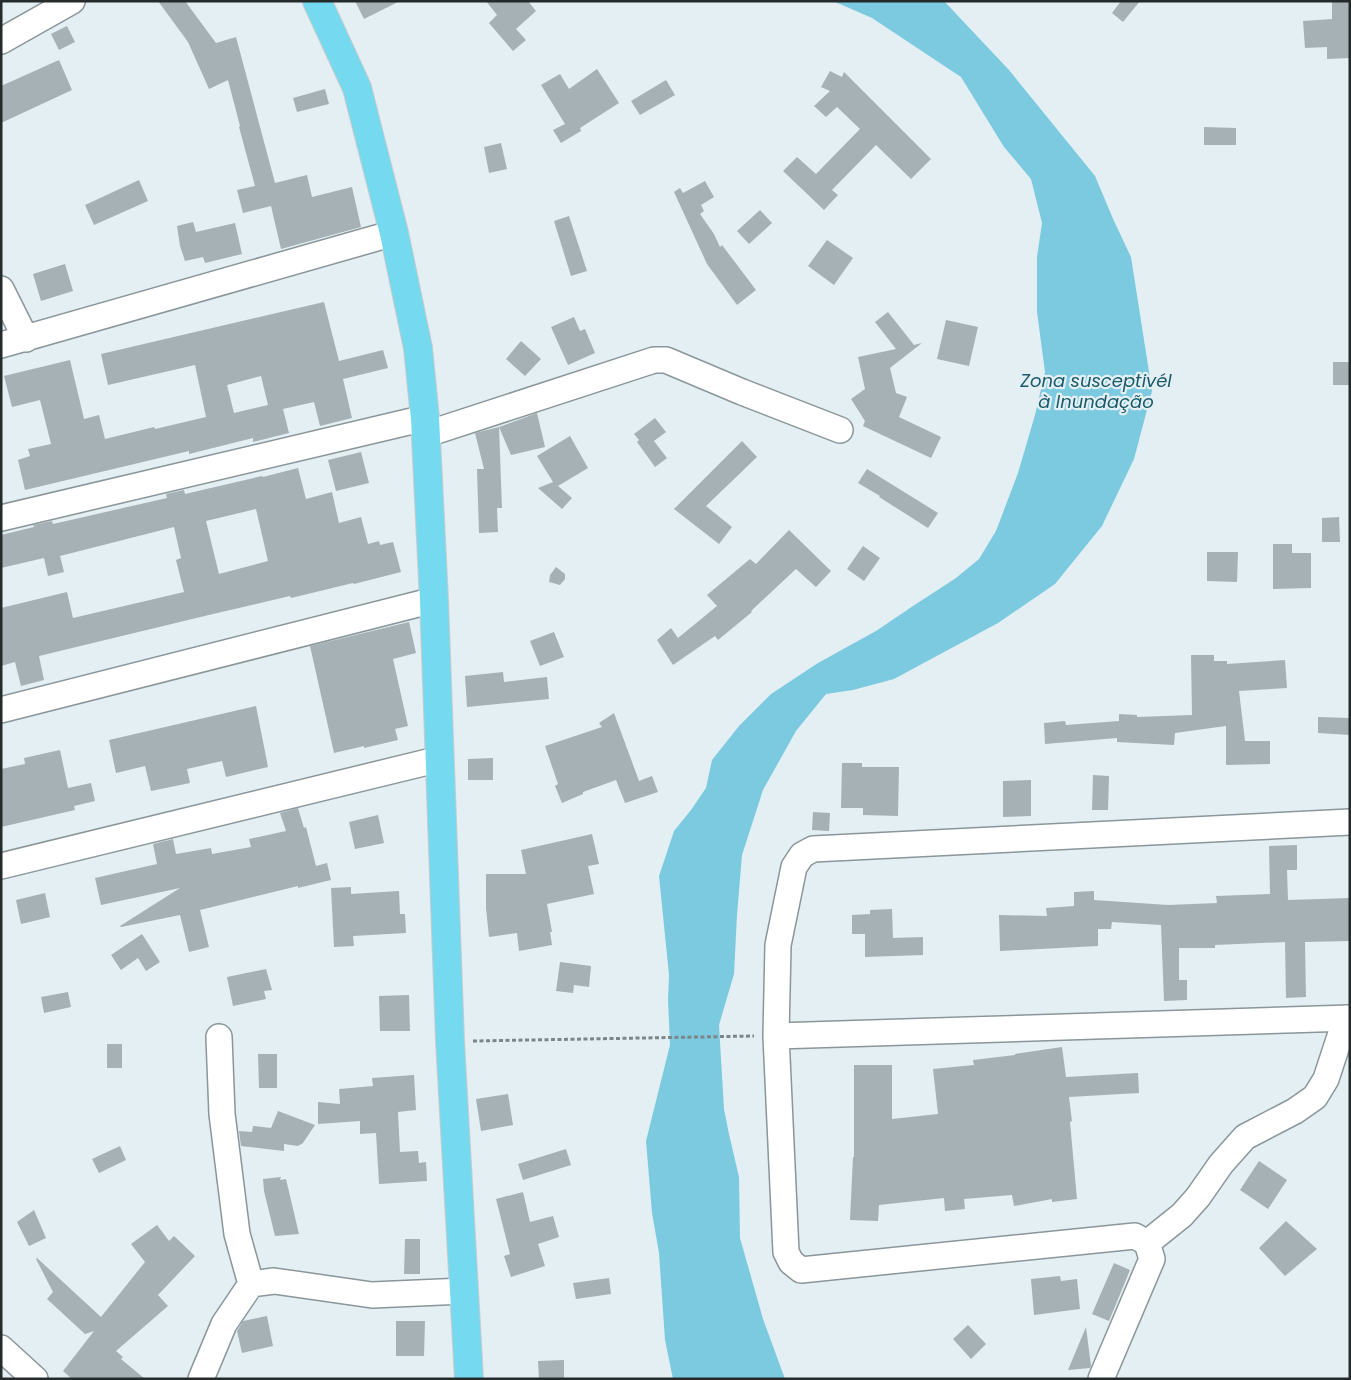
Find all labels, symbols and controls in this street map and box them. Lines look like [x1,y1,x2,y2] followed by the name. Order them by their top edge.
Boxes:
[1019,368,1172,414] water label: Zona susceptivél à Inundação

